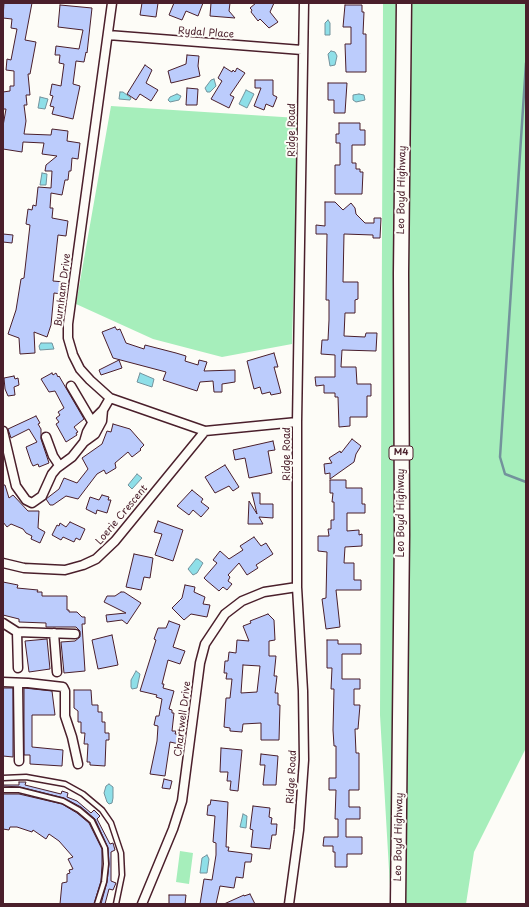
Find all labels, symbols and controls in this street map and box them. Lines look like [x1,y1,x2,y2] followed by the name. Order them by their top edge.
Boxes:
[178,25,234,41] street label: Rydal Place
[286,103,298,157] street label: Ridge Road
[395,145,409,235] street label: Leo Boyd Highway
[53,253,73,327] street label: Burnham Drive
[281,427,293,481] street label: Ridge Road
[389,446,413,460] road number: M4
[395,469,407,557] street label: Leo Boyd Highway
[94,483,150,547] street label: Loerie Crescent
[172,681,194,757] street label: Chartwell Drive
[285,750,299,804] street label: Ridge Road
[392,792,406,882] street label: Leo Boyd Highway

